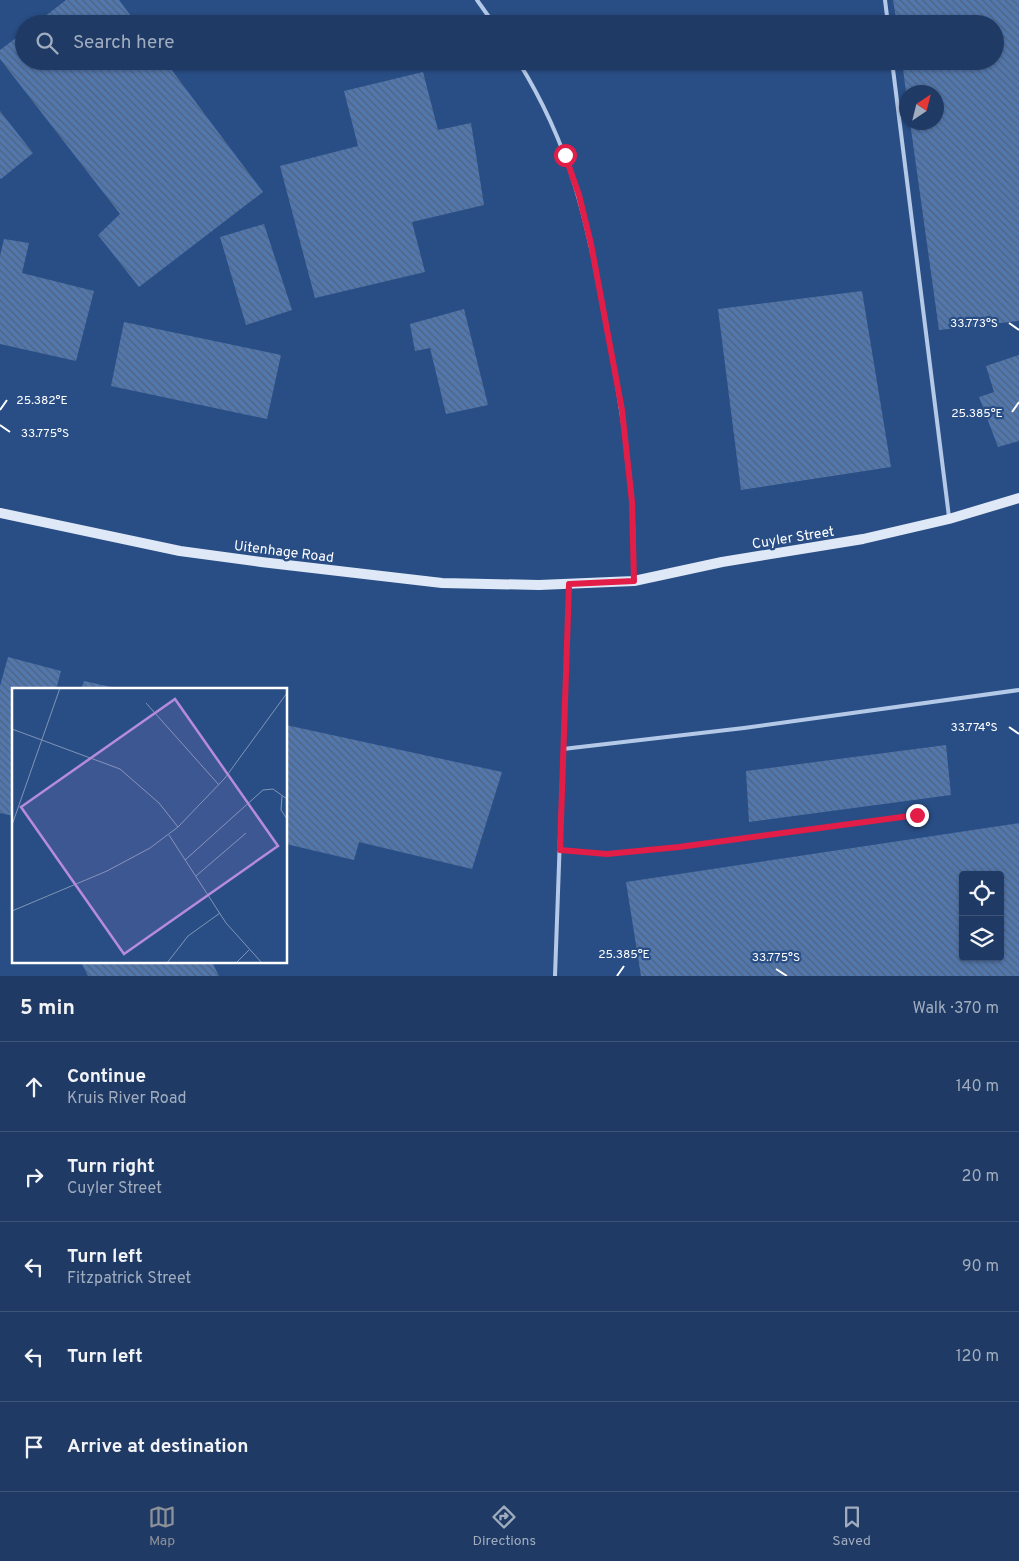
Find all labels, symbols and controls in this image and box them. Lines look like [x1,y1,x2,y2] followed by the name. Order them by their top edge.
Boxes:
[15,15,1004,70] search box
[33,29,61,57] icon: search
[73,31,175,55] text: Search here
[899,85,944,130] north arrow
[554,144,577,167] route start
[950,316,998,332] text: 33.773°S
[16,393,68,409] text: 25.382°E
[951,406,1003,422] text: 25.385°E
[21,426,69,442] text: 33.775°S
[751,524,836,553] street label: Cuyler Street
[233,538,335,567] street label: Uitenhage Road
[12,688,288,964] inset map
[950,720,998,736] text: 33.774°S
[906,804,929,827] route end
[959,871,1004,961] map controls
[959,871,1004,916] button: locate
[959,916,1004,961] button: layers
[598,947,650,963] text: 25.385°E
[752,950,800,966] text: 33.775°S
[20,995,75,1022] text: 5 min
[912,999,999,1019] text: Walk · 370 m
[67,1065,146,1089] text: Continue
[20,1073,48,1101] icon: ahead
[956,1077,999,1097] text: 140 m
[67,1089,187,1109] text: Kruis River Road
[67,1155,155,1179] text: Turn right
[20,1163,48,1191] icon: right
[962,1167,999,1187] text: 20 m
[67,1179,162,1199] text: Cuyler Street
[67,1245,143,1269] text: Turn left
[20,1253,48,1281] icon: left
[962,1257,999,1277] text: 90 m
[67,1269,191,1289] text: Fitzpatrick Street
[20,1343,48,1371] icon: left
[67,1345,143,1369] text: Turn left
[956,1347,999,1367] text: 120 m
[20,1433,48,1461] icon: arrive
[67,1435,248,1459] text: Arrive at destination
[148,1503,176,1550] tab: Map
[472,1503,536,1550] tab: Directions
[832,1503,871,1550] tab: Saved

